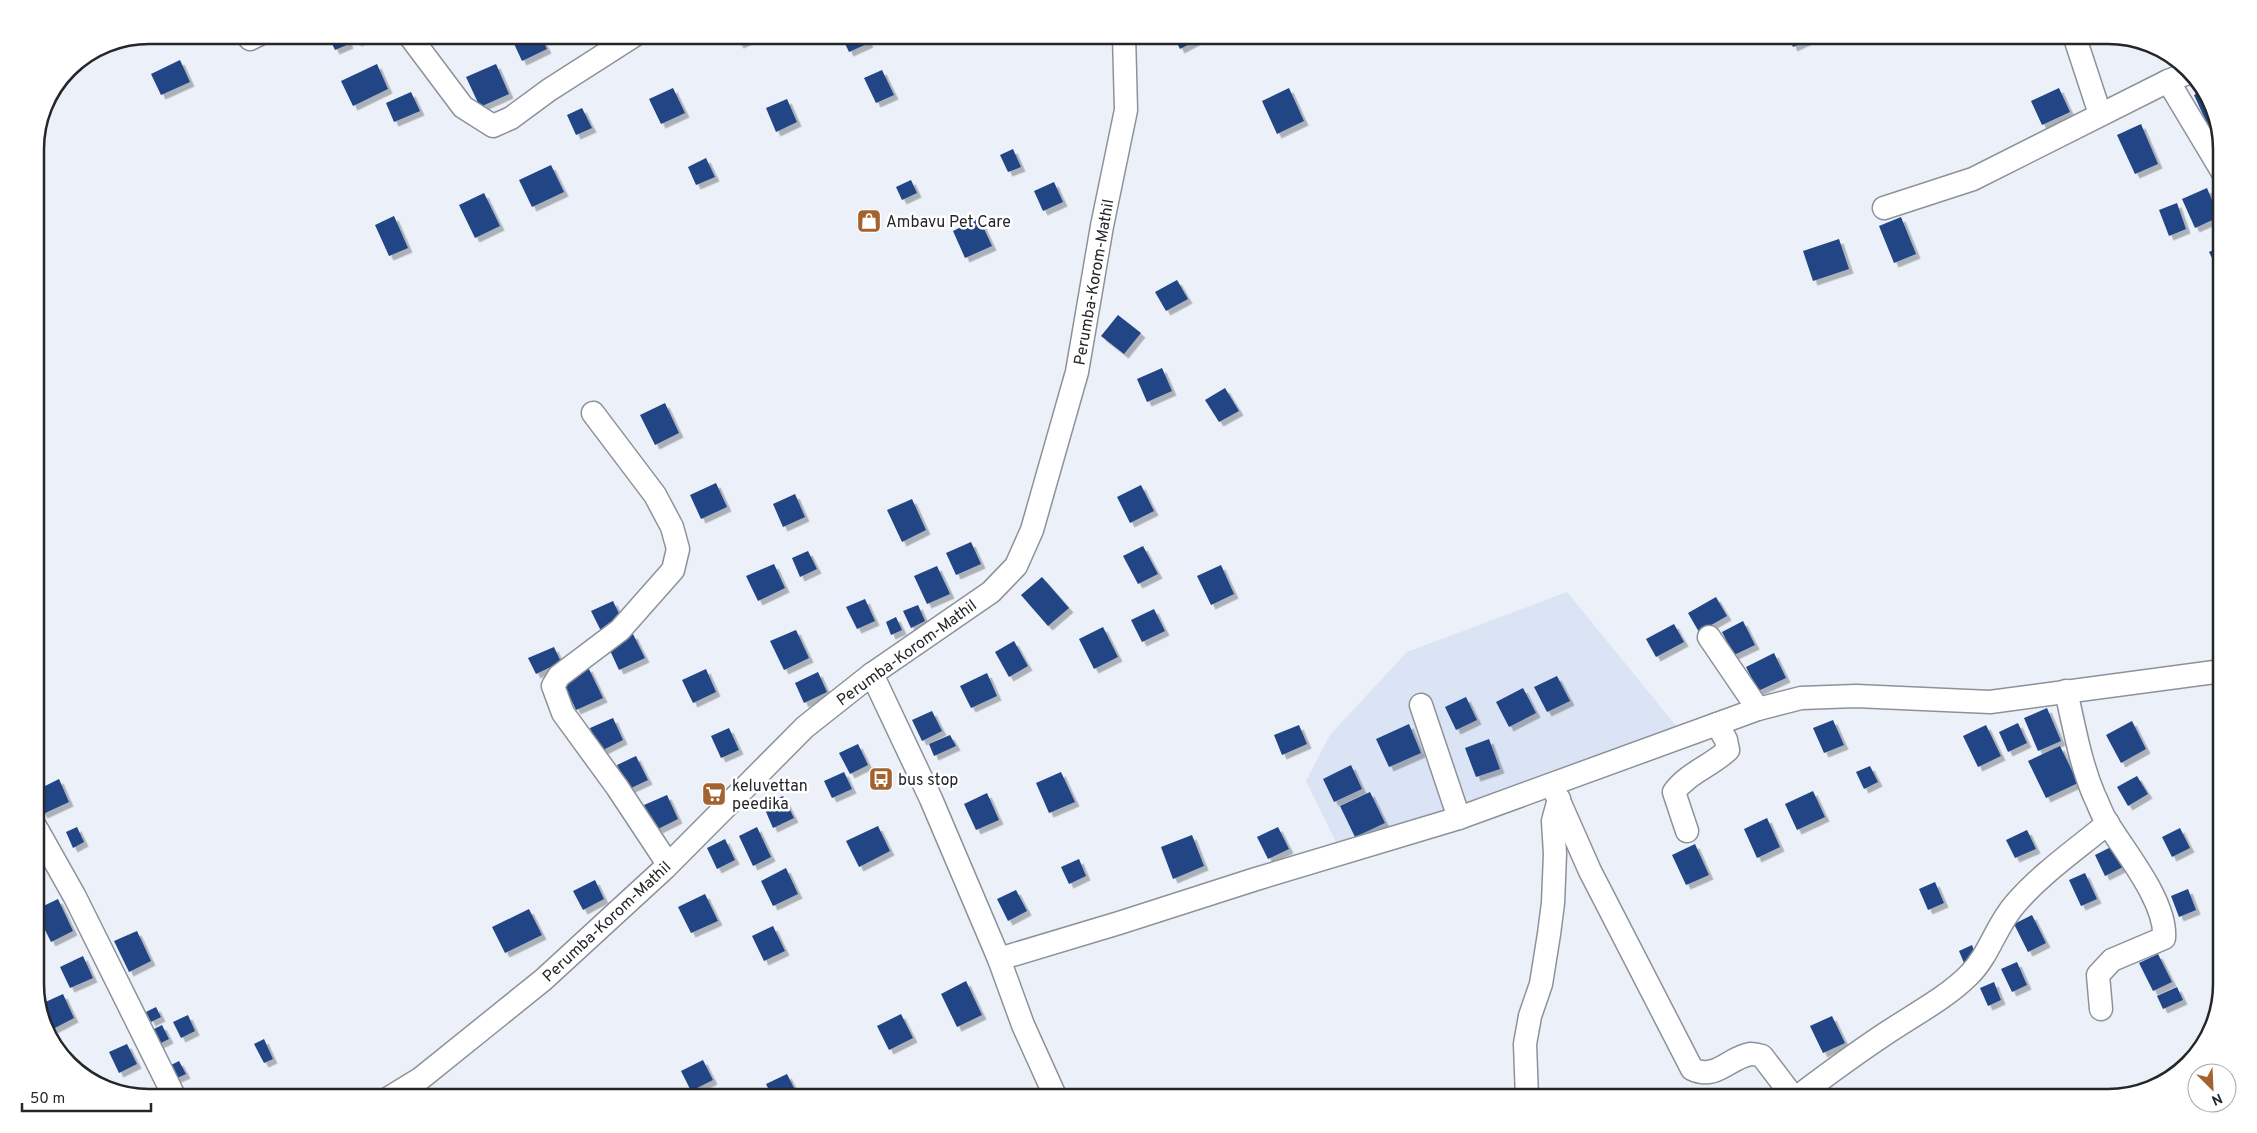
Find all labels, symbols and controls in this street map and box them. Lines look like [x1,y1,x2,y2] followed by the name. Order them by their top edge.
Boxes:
[1070,198,1119,367] street label: Perumba-Korom-Mathil
[856,208,882,234] shop icon: Ambavu Pet Care
[886,213,1011,233] place label: Ambavu Pet Care
[833,596,981,711] street label: Perumba-Korom-Mathil
[868,766,894,792] bus stop icon: bus stop
[898,771,958,791] place label: bus stop
[732,777,808,815] place label: keluvettan peedika
[701,781,727,807] supermarket icon: keluvettan peedika
[539,858,676,987] street label: Perumba-Korom-Mathil
[2187,1063,2237,1113] north arrow
[22,1080,151,1112] scale bar
[2209,1089,2225,1108] text: N
[30,1090,65,1109] text: 50 m

